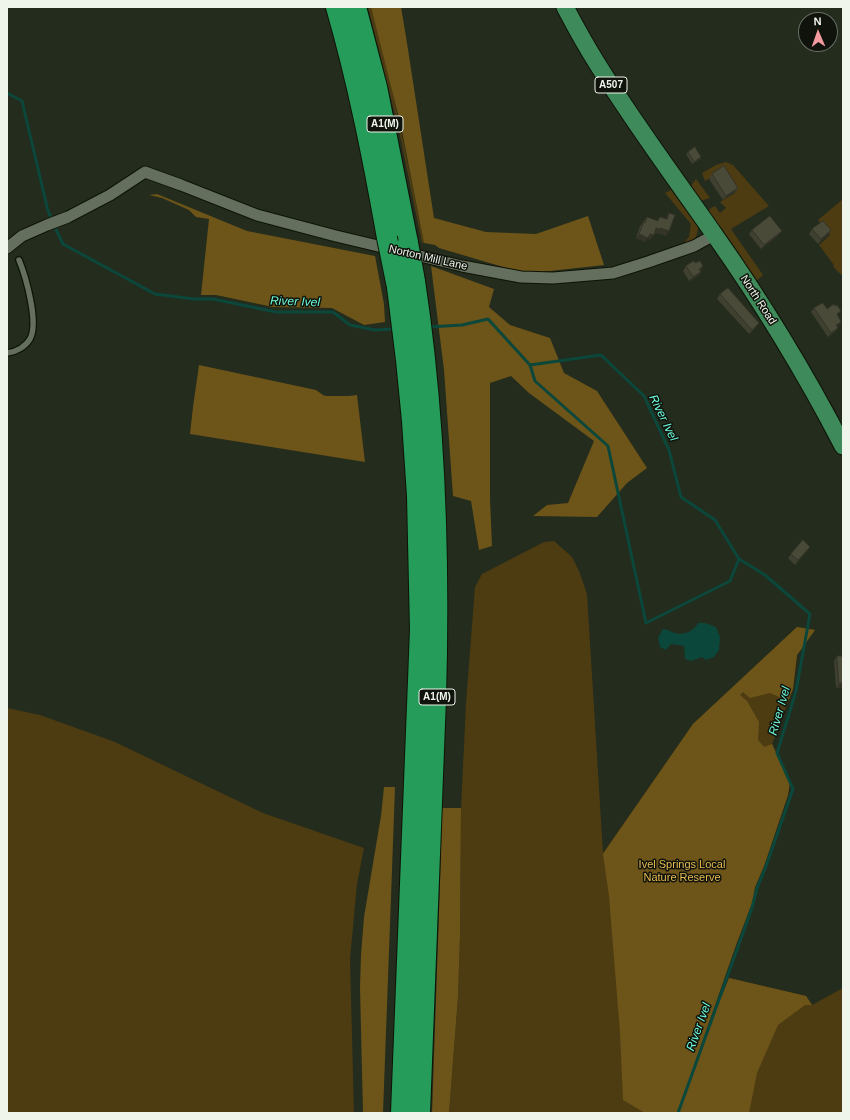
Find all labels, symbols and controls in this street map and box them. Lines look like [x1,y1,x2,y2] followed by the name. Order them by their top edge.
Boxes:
[798,12,838,52] north arrow
[813,15,822,27] text: N
[595,77,627,93] road number: A507
[367,116,403,132] road number: A1(M)
[387,243,469,273] street label: Norton Mill Lane
[737,273,779,327] street label: North Road
[270,294,320,310] water label: River Ivel
[646,392,680,444] water label: River Ivel
[766,685,794,737] water label: River Ivel
[419,689,455,705] road number: A1(M)
[639,858,725,884] park label: Ivel Springs Local Nature Reserve
[684,1001,714,1053] water label: River Ivel

